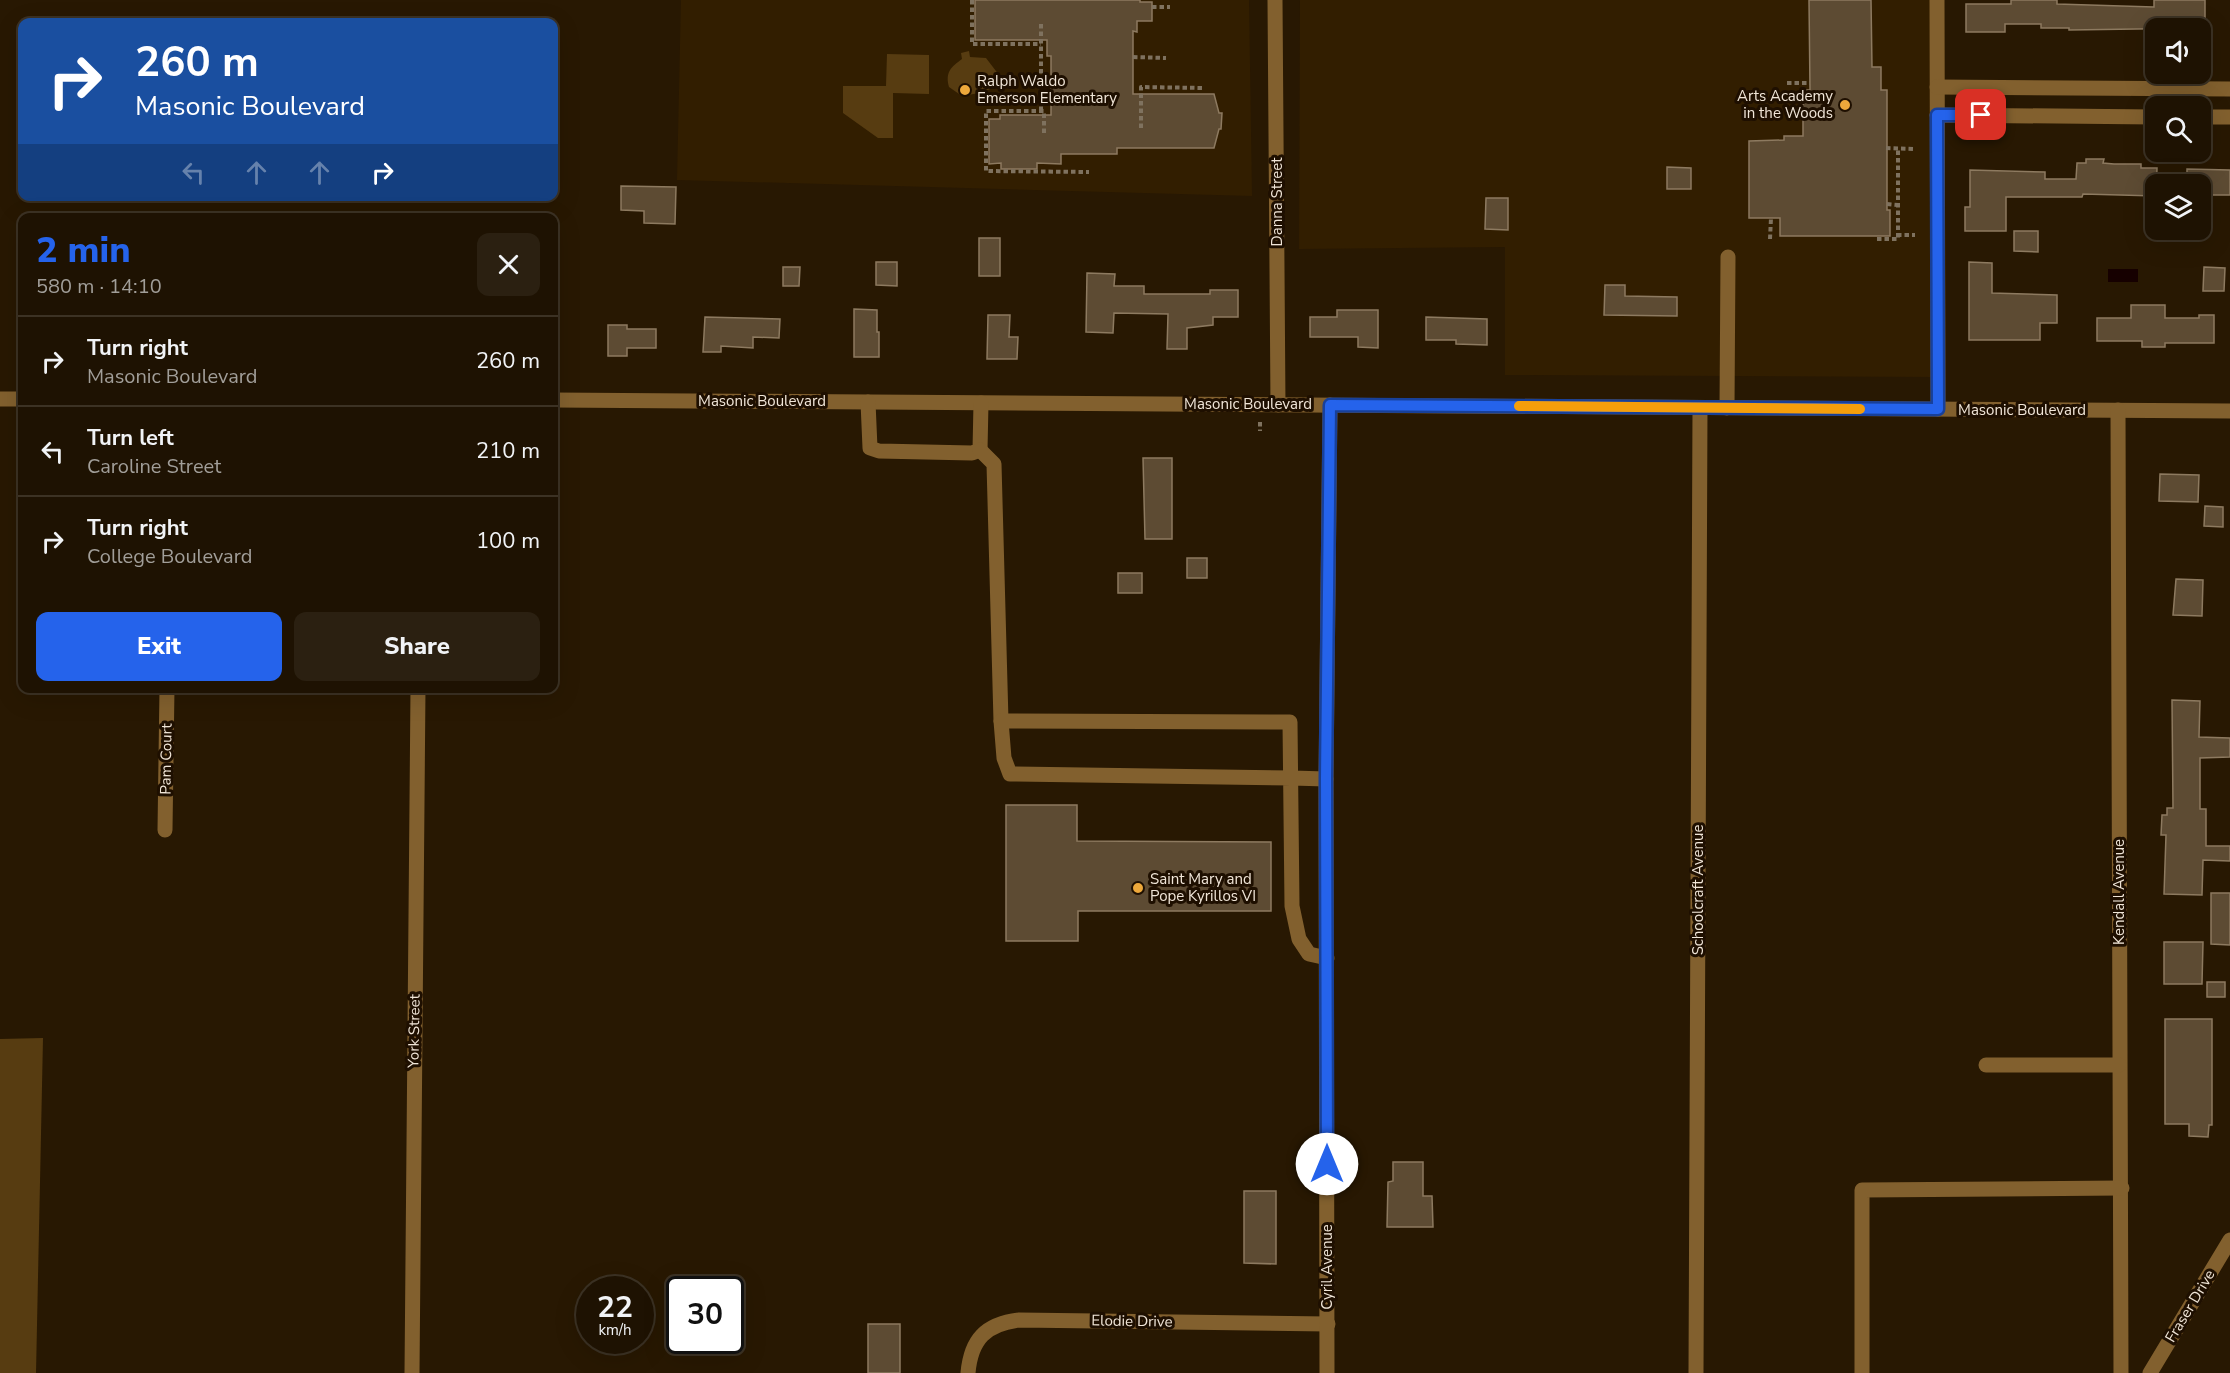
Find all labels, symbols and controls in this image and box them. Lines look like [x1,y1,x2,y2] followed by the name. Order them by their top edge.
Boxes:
[2145,18,2211,240] map controls
[2145,18,2211,84] button: sound
[135,34,259,91] text: 260 m
[36,42,114,120] icon: right
[977,71,1117,108] place label: Ralph Waldo Emerson Elementary
[958,83,972,97] marker: Ralph Waldo Emerson Elementary
[1737,86,1833,123] place label: Arts Academy in the Woods
[135,88,365,125] text: Masonic Boulevard
[1955,89,2006,140] pin
[2145,96,2211,162] button: search
[1838,98,1852,112] marker: Arts Academy in the Woods
[1964,98,1997,131] icon: arrive
[177,156,210,189] icon: left
[240,156,273,189] icon: ahead
[303,156,336,189] icon: ahead
[366,156,399,189] icon: right
[1267,157,1287,246] street label: Danna Street
[2145,174,2211,240] button: layers
[36,226,131,275] text: 2 min
[477,233,540,296] button: close
[36,273,162,300] text: 580 m · 14:10
[87,333,188,363] text: Turn right
[36,345,69,378] icon: right
[476,346,540,376] text: 260 m
[87,363,257,390] text: Masonic Boulevard
[698,391,826,411] street label: Masonic Boulevard
[1184,394,1312,414] street label: Masonic Boulevard
[1958,400,2086,420] street label: Masonic Boulevard
[87,423,174,453] text: Turn left
[36,435,69,468] icon: left
[476,436,540,466] text: 210 m
[87,453,221,480] text: Caroline Street
[87,513,188,543] text: Turn right
[36,525,69,558] icon: right
[476,526,540,556] text: 100 m
[87,543,252,570] text: College Boulevard
[36,612,282,681] button: Exit
[294,612,540,681] button: Share
[155,723,177,795] street label: Pam Court
[1688,825,1708,955] street label: Schoolcraft Avenue
[2109,839,2129,945] street label: Kendall Avenue
[1150,869,1256,906] place label: Saint Mary and Pope Kyrillos VI
[1131,881,1145,895] marker: Saint Mary and Pope Kyrillos VI
[403,993,425,1069] street label: York Street
[1295,1132,1359,1196] position arrow
[1317,1224,1337,1310] street label: Cyril Avenue
[2160,1266,2220,1346] street label: Fraser Drive
[666,1276,744,1354] speed limit sign: 30
[597,1287,633,1328] text: 22
[1091,1310,1173,1332] street label: Elodie Drive
[598,1320,632,1340] text: km/h

